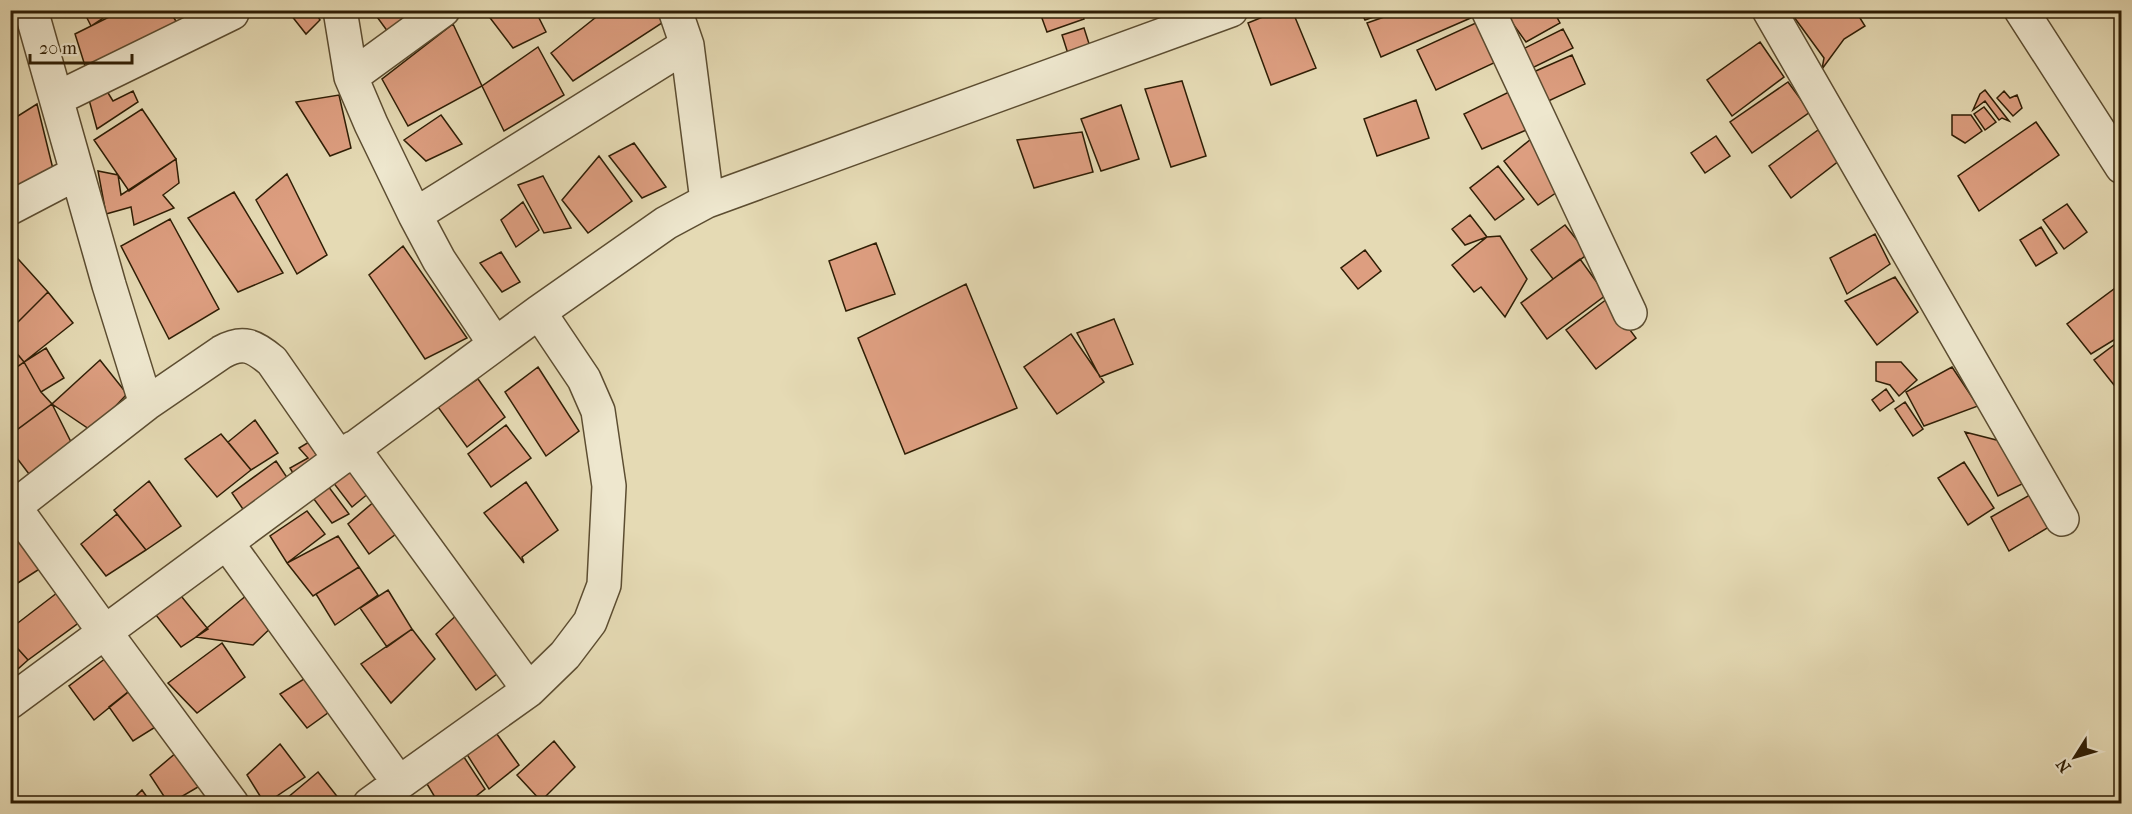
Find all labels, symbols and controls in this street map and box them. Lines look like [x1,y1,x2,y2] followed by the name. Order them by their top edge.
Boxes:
[30,27,132,65] scale bar
[39,38,77,59] text: 20 m
[2045,727,2105,787] north arrow
[2052,754,2075,776] text: N

